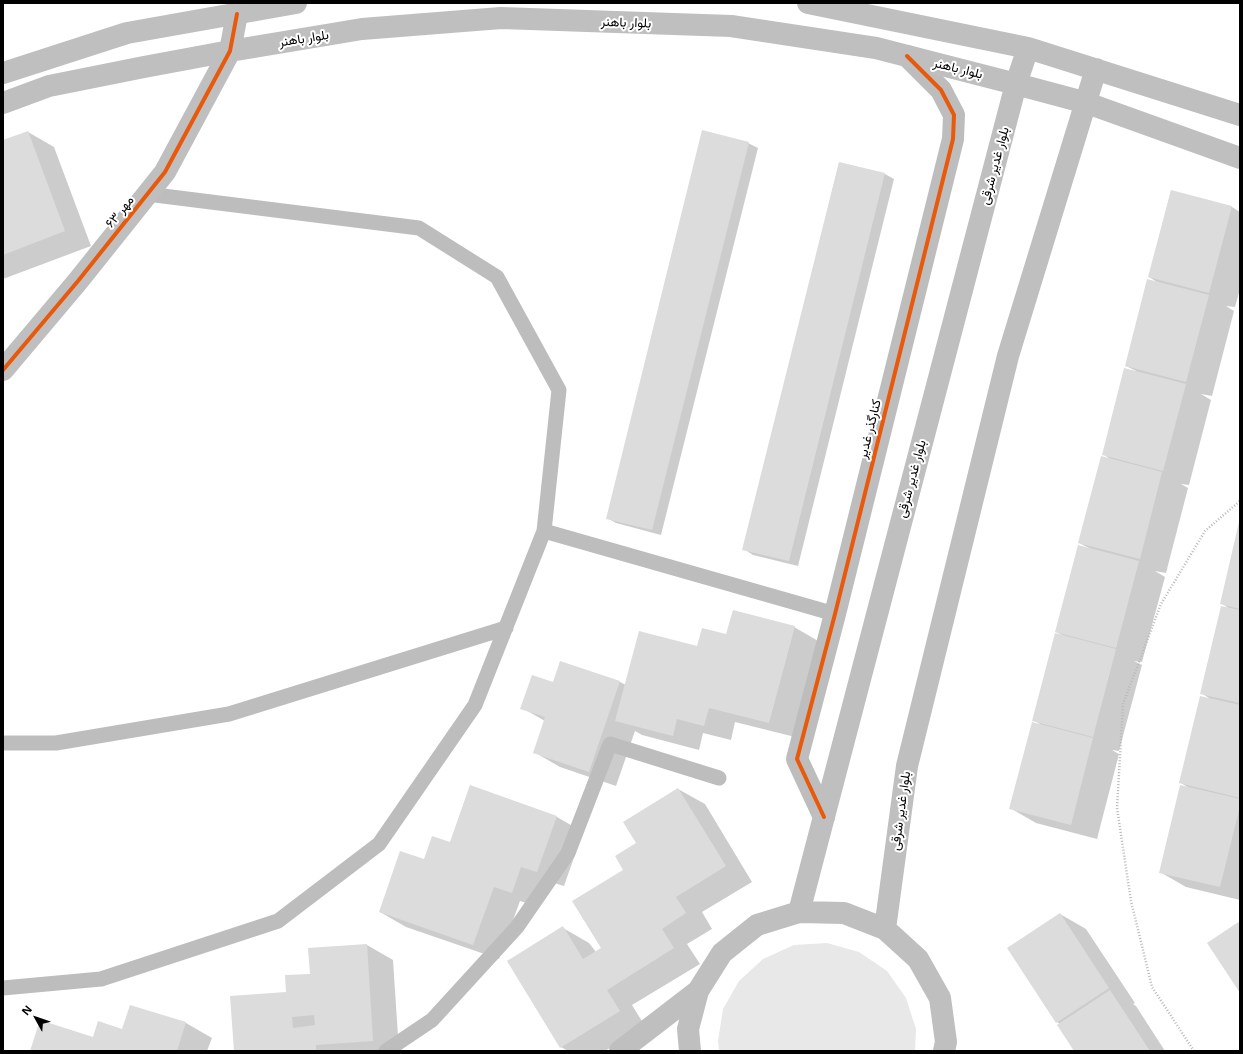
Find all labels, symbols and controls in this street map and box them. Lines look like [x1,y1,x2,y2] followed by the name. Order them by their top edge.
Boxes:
[601,14,651,32] street label: بلوار باهنر
[278,27,330,51] street label: بلوار باهنر
[932,55,984,83] street label: بلوار باهنر
[977,125,1013,207] street label: بلوار غدیر شرقی
[102,193,138,231] street label: مهر ۶۳
[855,398,885,460] street label: کنارگذر غدیر
[894,438,930,520] street label: بلوار غدیر شرقی
[888,770,914,852] street label: بلوار غدیر شرقی
[16,998,56,1038] north arrow
[18,1002,35,1018] text: N

